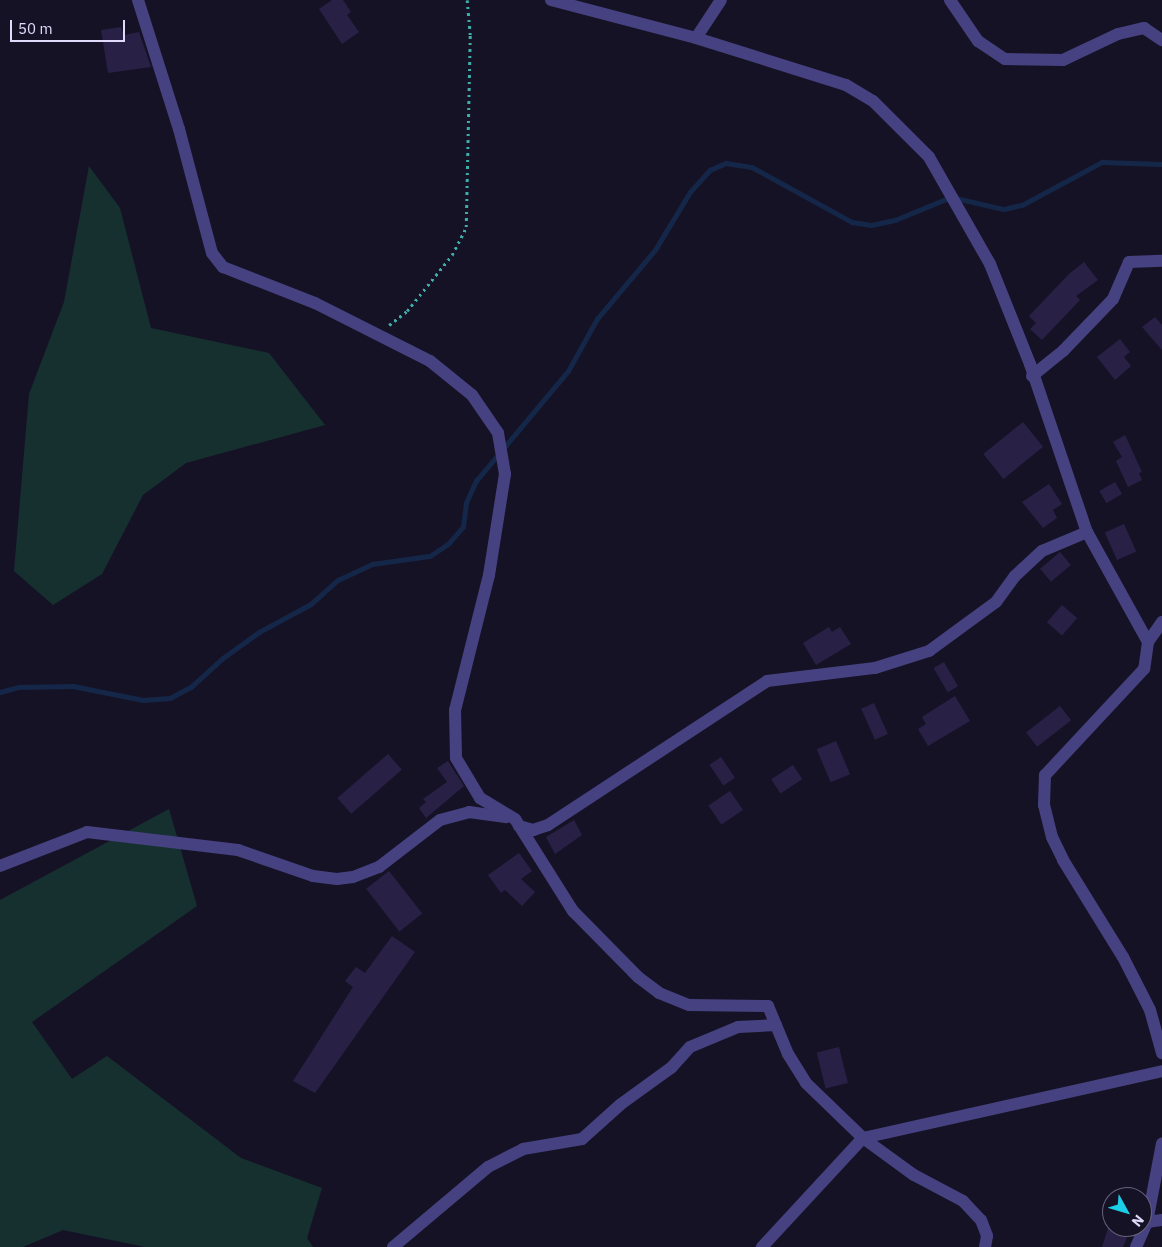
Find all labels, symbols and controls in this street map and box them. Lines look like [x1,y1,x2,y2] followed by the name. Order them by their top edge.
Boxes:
[12,10,128,42] scale bar
[18,19,53,38] text: 50 m
[1102,1187,1152,1237] north arrow
[1128,1211,1148,1230] text: N

